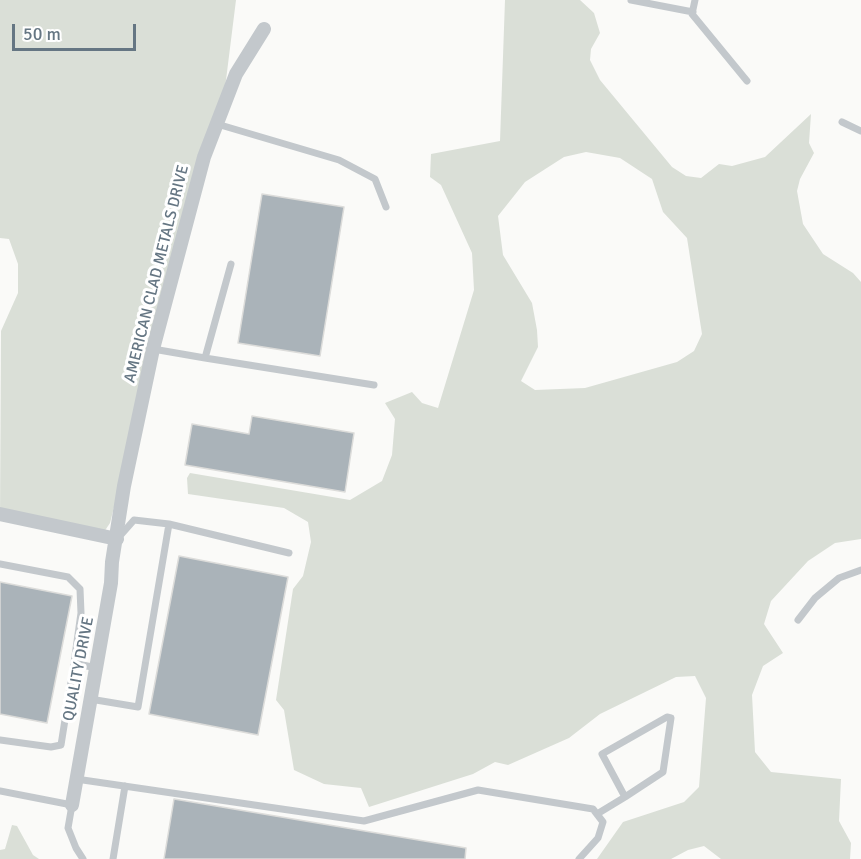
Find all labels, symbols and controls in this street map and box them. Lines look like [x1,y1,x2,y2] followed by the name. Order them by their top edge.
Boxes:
[15,12,140,50] scale bar
[23,23,61,45] text: 50 m
[121,163,193,385] street label: AMERICAN CLAD METALS DRIVE
[59,615,99,723] street label: QUALITY DRIVE

